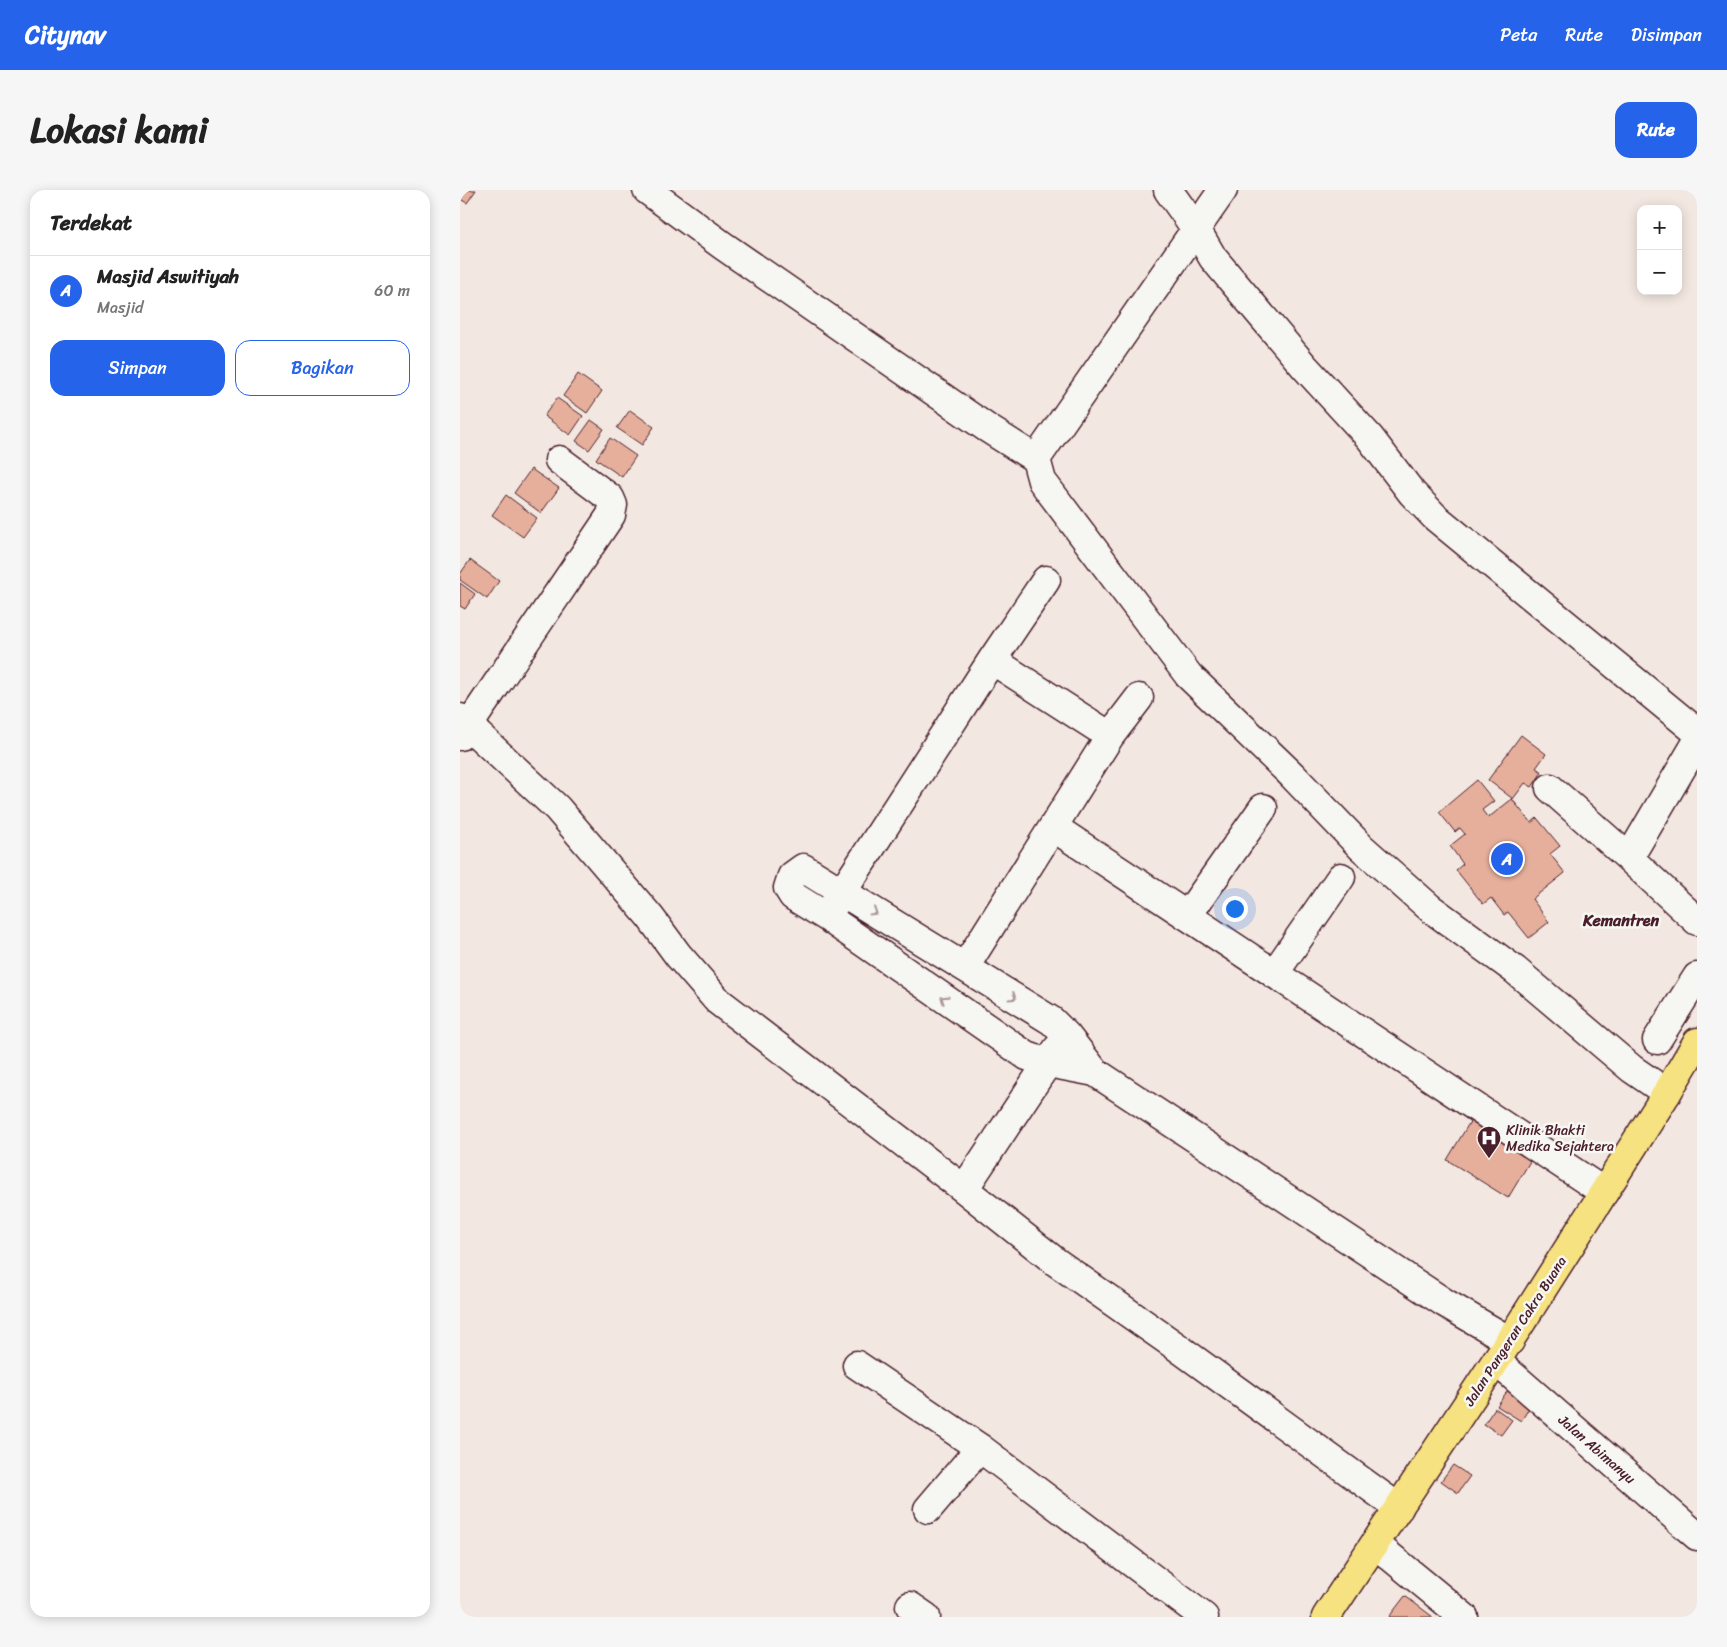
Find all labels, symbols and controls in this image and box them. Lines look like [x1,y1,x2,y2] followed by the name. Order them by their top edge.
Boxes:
[25,14,106,56] text: Citynav
[1500,19,1537,51] text: Peta
[1565,19,1603,51] text: Rute
[1631,19,1702,51] text: Disimpan
[30,99,208,161] text: Lokasi kami
[1615,102,1697,158] button: Rute
[50,204,132,242] text: Terdekat
[1637,205,1682,295] map controls
[1637,205,1682,250] button: +
[1637,250,1682,295] button: −
[97,260,239,293] text: Masjid Aswitiyah
[61,276,71,305] text: A
[374,276,410,305] text: 60 m
[97,293,144,322] text: Masjid
[50,340,225,396] button: Simpan
[235,340,410,396] button: Bagikan
[1491,840,1523,878] pin: A
[1222,896,1248,922] your location
[868,906,877,916] one-way arrow
[1582,906,1659,935] district label: Kemantren
[1007,990,1016,1000] one-way arrow
[940,995,949,1005] one-way arrow
[1506,1118,1614,1159] place label: Klinik Bhakti Medika Sejahtera
[1476,1125,1502,1159] hospital icon: Klinik Bhakti Medika Sejahtera
[1457,1251,1573,1412] street label: Jalan Pangeran Cakra Buana
[1551,1408,1642,1491] street label: Jalan Abimanyu

